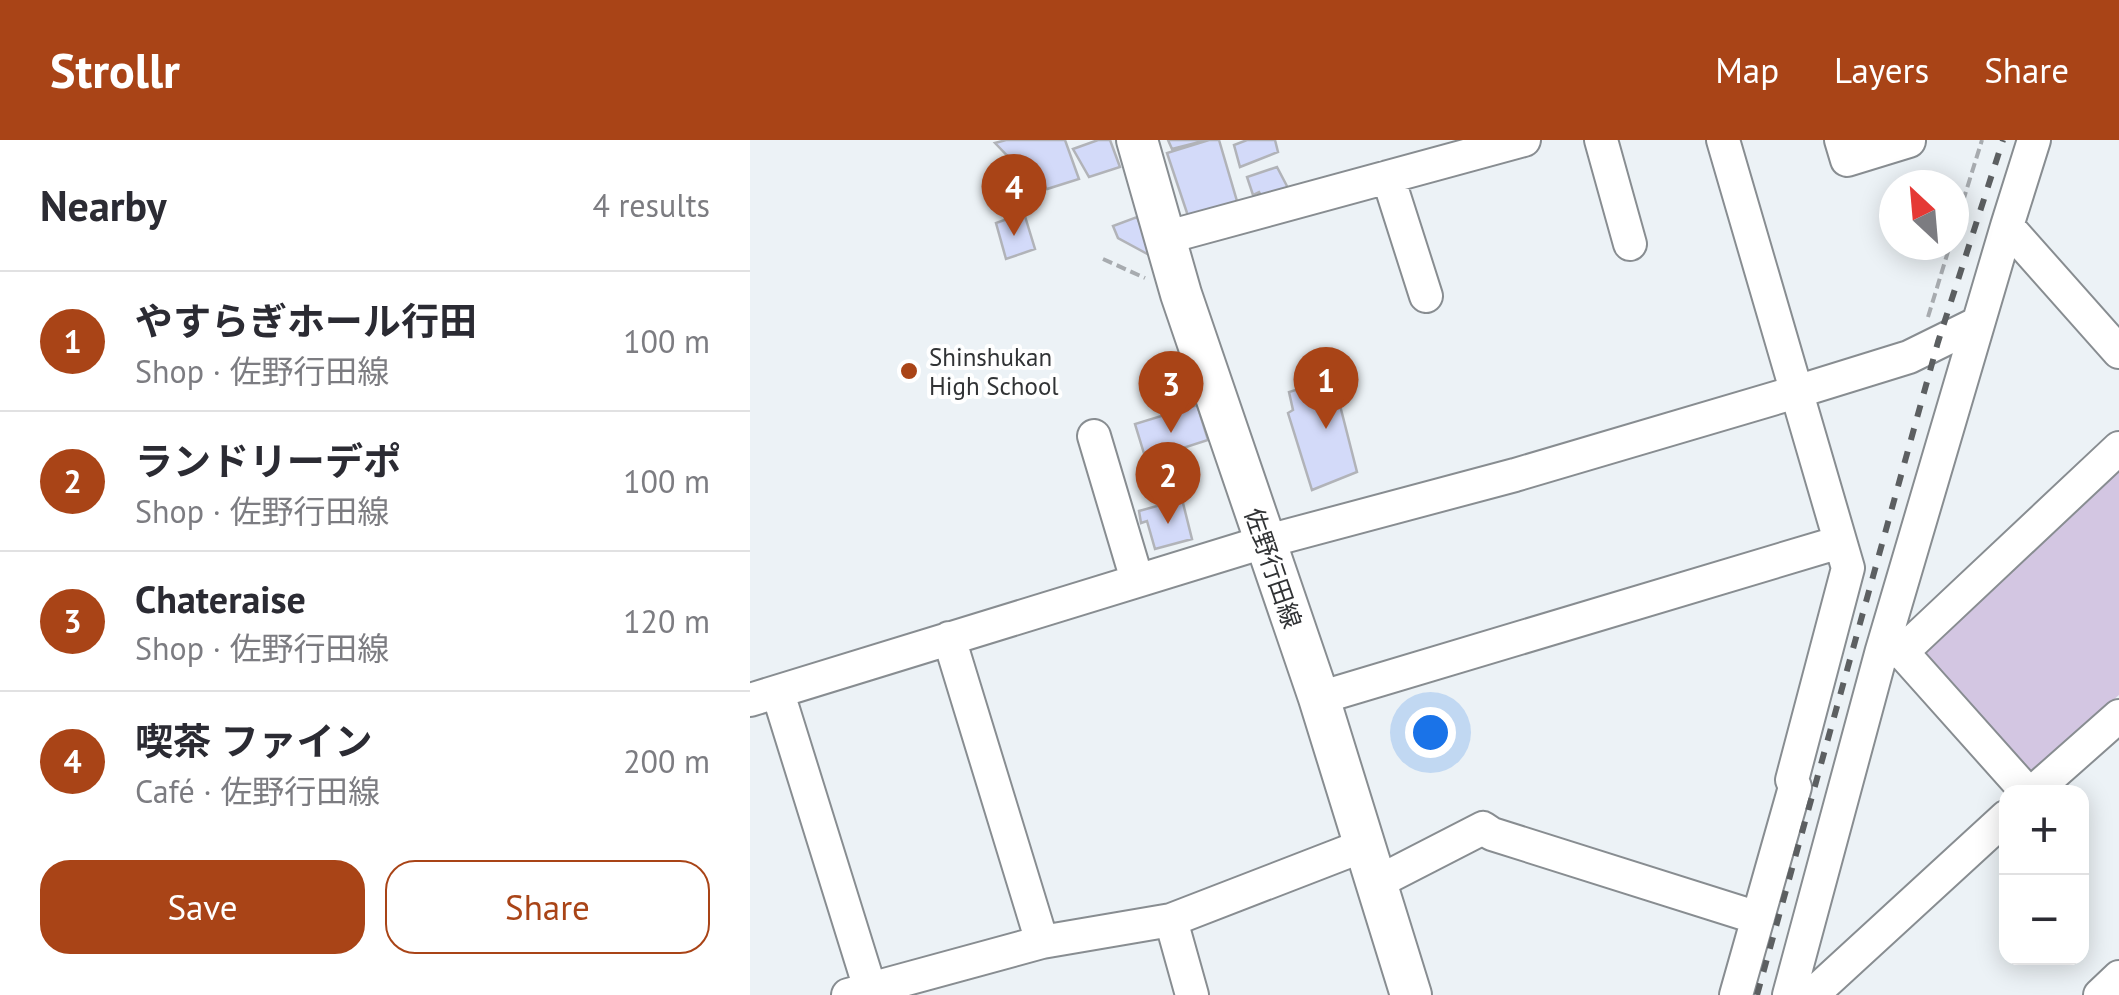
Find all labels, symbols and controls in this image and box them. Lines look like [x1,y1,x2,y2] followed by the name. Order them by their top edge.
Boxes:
[50,39,180,101] text: Strollr
[1715,47,1779,93] text: Map
[1834,47,1929,93] text: Layers
[1984,47,2069,93] text: Share
[982,153,1046,236] pin: 4
[1879,170,1969,260] north arrow
[40,178,167,233] text: Nearby
[592,184,710,226] text: 4 results
[135,296,477,345] text: やすらぎホール行田
[63,320,82,362] text: 1
[623,320,710,362] text: 100 m
[929,341,1059,402] place label: Shinshukan High School
[1294,346,1358,429] pin: 1
[135,350,390,392] text: Shop · 佐野行田線
[1138,350,1204,433] pin: 3
[898,360,920,382] marker: Shinshukan High School
[135,436,401,485] text: ランドリーデポ
[1136,442,1200,524] pin: 2
[63,460,82,502] text: 2
[623,460,710,502] text: 100 m
[135,490,390,532] text: Shop · 佐野行田線
[1238,504,1308,632] street label: 佐野行田線
[135,574,306,623] text: Chateraise
[63,600,82,642] text: 3
[623,600,710,642] text: 120 m
[135,627,390,669] text: Shop · 佐野行田線
[1405,707,1456,758] your location
[135,716,373,765] text: 喫茶 ファイン
[63,740,82,782] text: 4
[623,740,710,782] text: 200 m
[135,770,380,812] text: Café · 佐野行田線
[1999,785,2089,965] map controls
[1999,785,2089,875] button: +
[40,860,365,954] button: Save
[385,860,710,954] button: Share
[1999,875,2089,965] button: −

